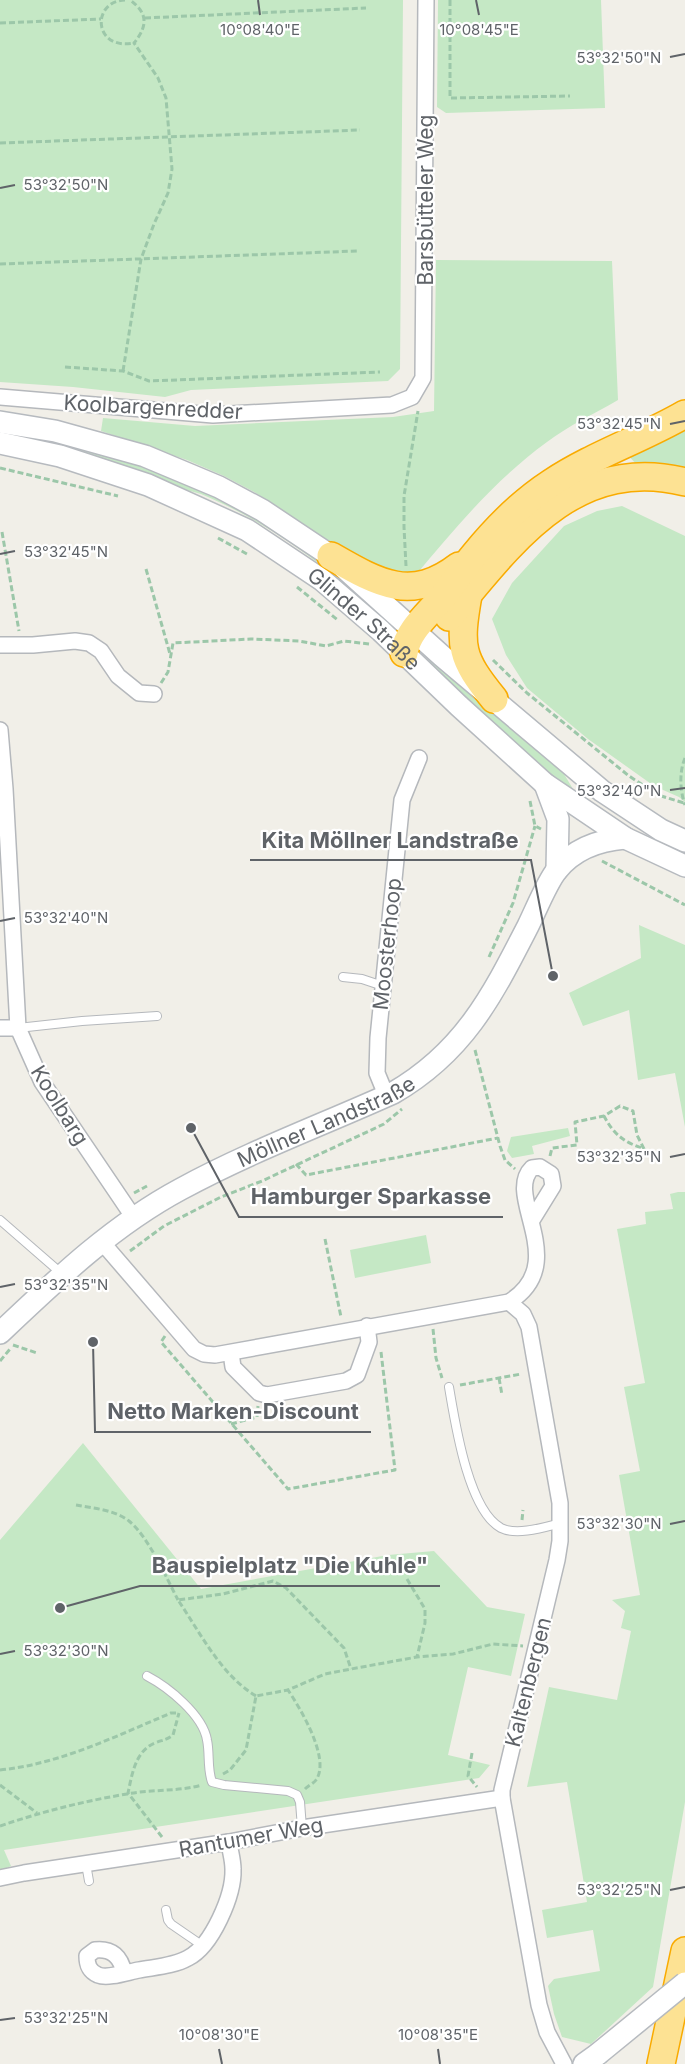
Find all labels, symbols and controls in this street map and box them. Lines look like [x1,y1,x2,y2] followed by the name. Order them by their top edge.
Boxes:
[220,20,300,39] text: 10°08'40"E
[439,20,519,39] text: 10°08'45"E
[577,48,661,67] text: 53°32'50"N
[413,115,438,285] street label: Barsbütteler Weg
[24,175,108,194] text: 53°32'50"N
[63,390,243,424] street label: Koolbargenredder
[577,414,661,433] text: 53°32'45"N
[24,542,108,561] text: 53°32'45"N
[303,562,426,675] street label: Glinder Straße
[577,781,661,800] text: 53°32'40"N
[250,820,531,860] callout: Kita Möllner Landstraße
[261,827,519,853] text: Kita Möllner Landstraße
[368,877,406,1011] street label: Moosterhoop
[24,908,108,927] text: 53°32'40"N
[26,1061,94,1149] street label: Koolbarg
[233,1070,420,1172] street label: Möllner Landstraße
[577,1147,661,1166] text: 53°32'35"N
[239,1177,503,1217] callout: Hamburger Sparkasse
[251,1183,491,1209] text: Hamburger Sparkasse
[24,1275,108,1294] text: 53°32'35"N
[95,1392,371,1432] callout: Netto Marken-Discount
[107,1398,359,1424] text: Netto Marken-Discount
[577,1514,661,1533] text: 53°32'30"N
[140,1546,440,1586] callout: Bauspielplatz "Die Kuhle"
[152,1552,428,1578] text: Bauspielplatz "Die Kuhle"
[500,1615,556,1749] street label: Kaltenbergen
[24,1641,108,1660] text: 53°32'30"N
[177,1812,325,1862] street label: Rantumer Weg
[577,1880,661,1899] text: 53°32'25"N
[24,2008,108,2027] text: 53°32'25"N
[179,2025,259,2044] text: 10°08'30"E
[398,2025,478,2044] text: 10°08'35"E

